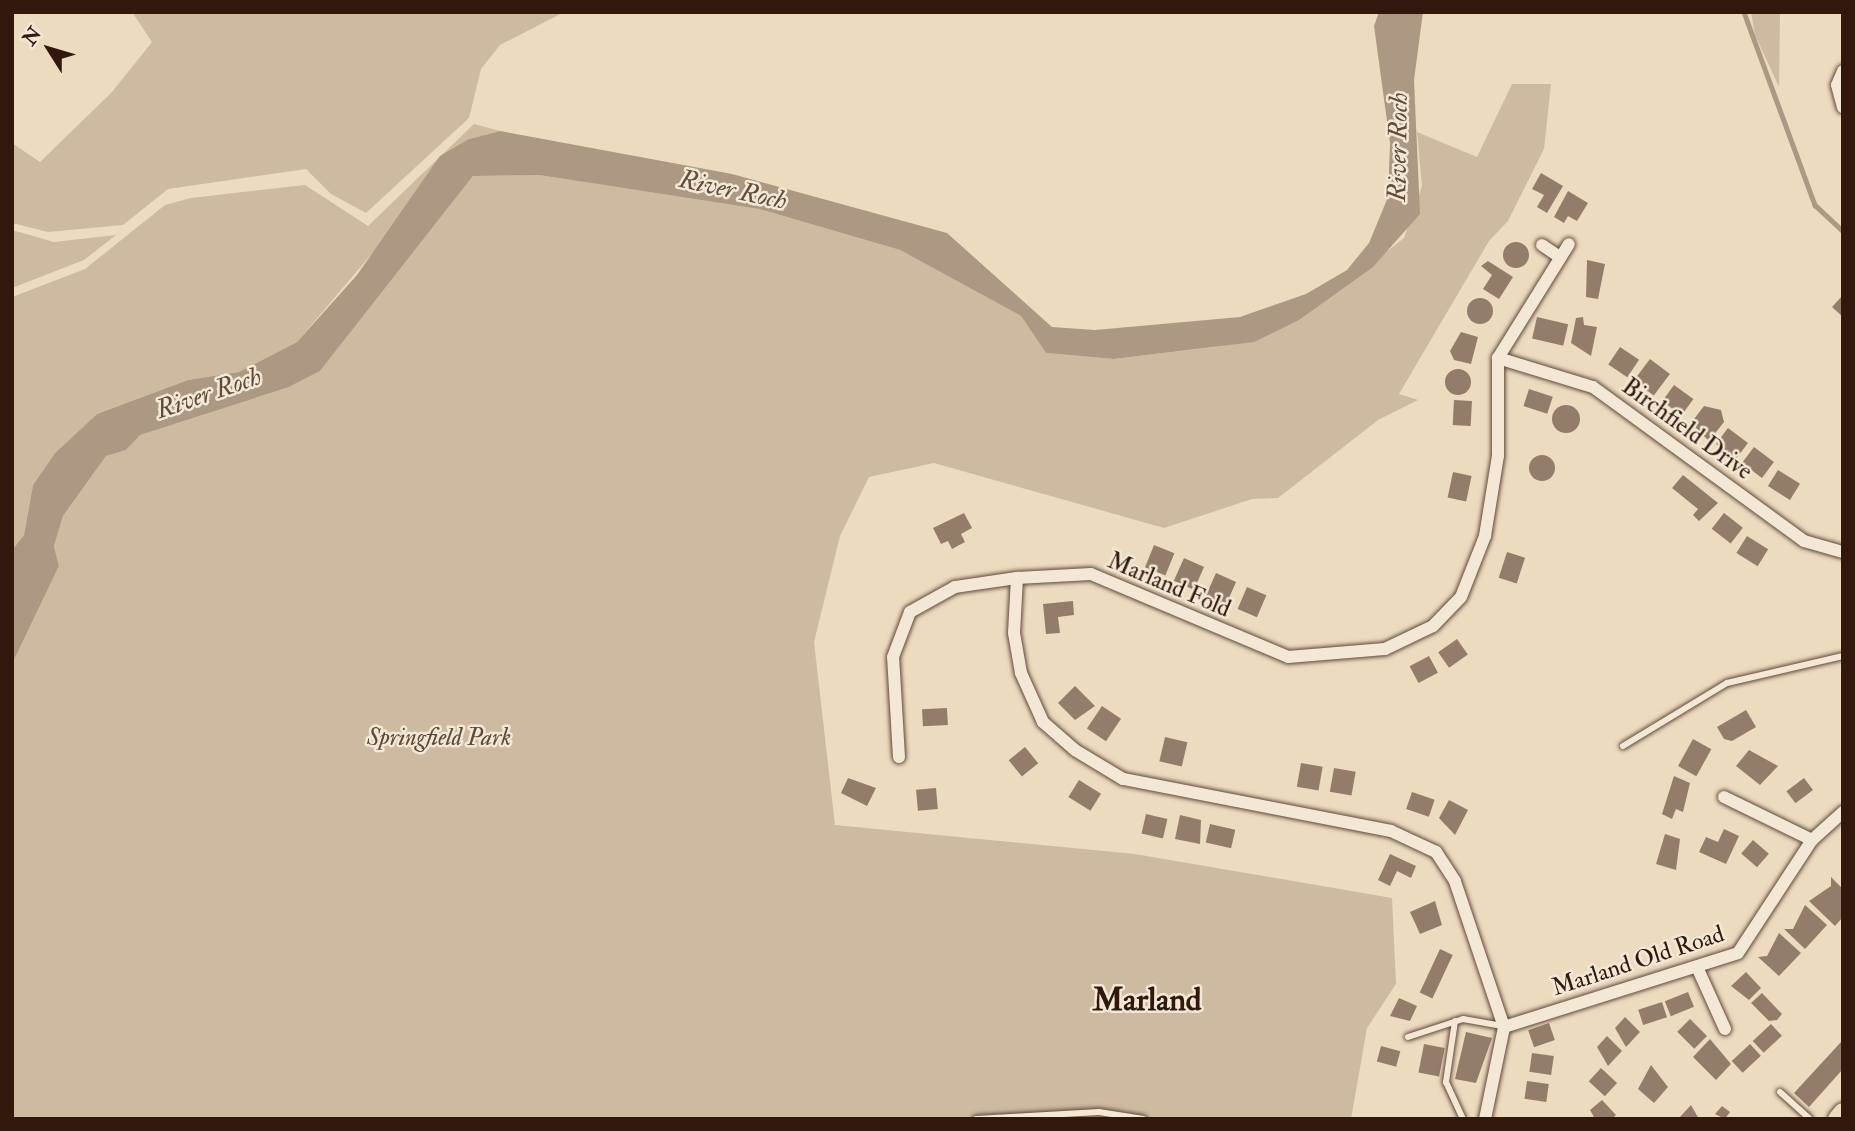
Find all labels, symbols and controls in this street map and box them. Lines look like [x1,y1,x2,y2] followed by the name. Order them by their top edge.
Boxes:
[14,14,84,84] north arrow
[18,22,47,50] text: N
[1382,92,1416,202] water label: River Roch
[676,164,790,218] water label: River Roch
[152,361,266,427] water label: River Roch
[1616,372,1758,486] street label: Birchfield Drive
[1103,546,1235,624] street label: Marland Fold
[367,724,511,752] park label: Springfield Park
[1548,920,1728,1002] street label: Marland Old Road
[1092,981,1202,1019] district label: Marland

